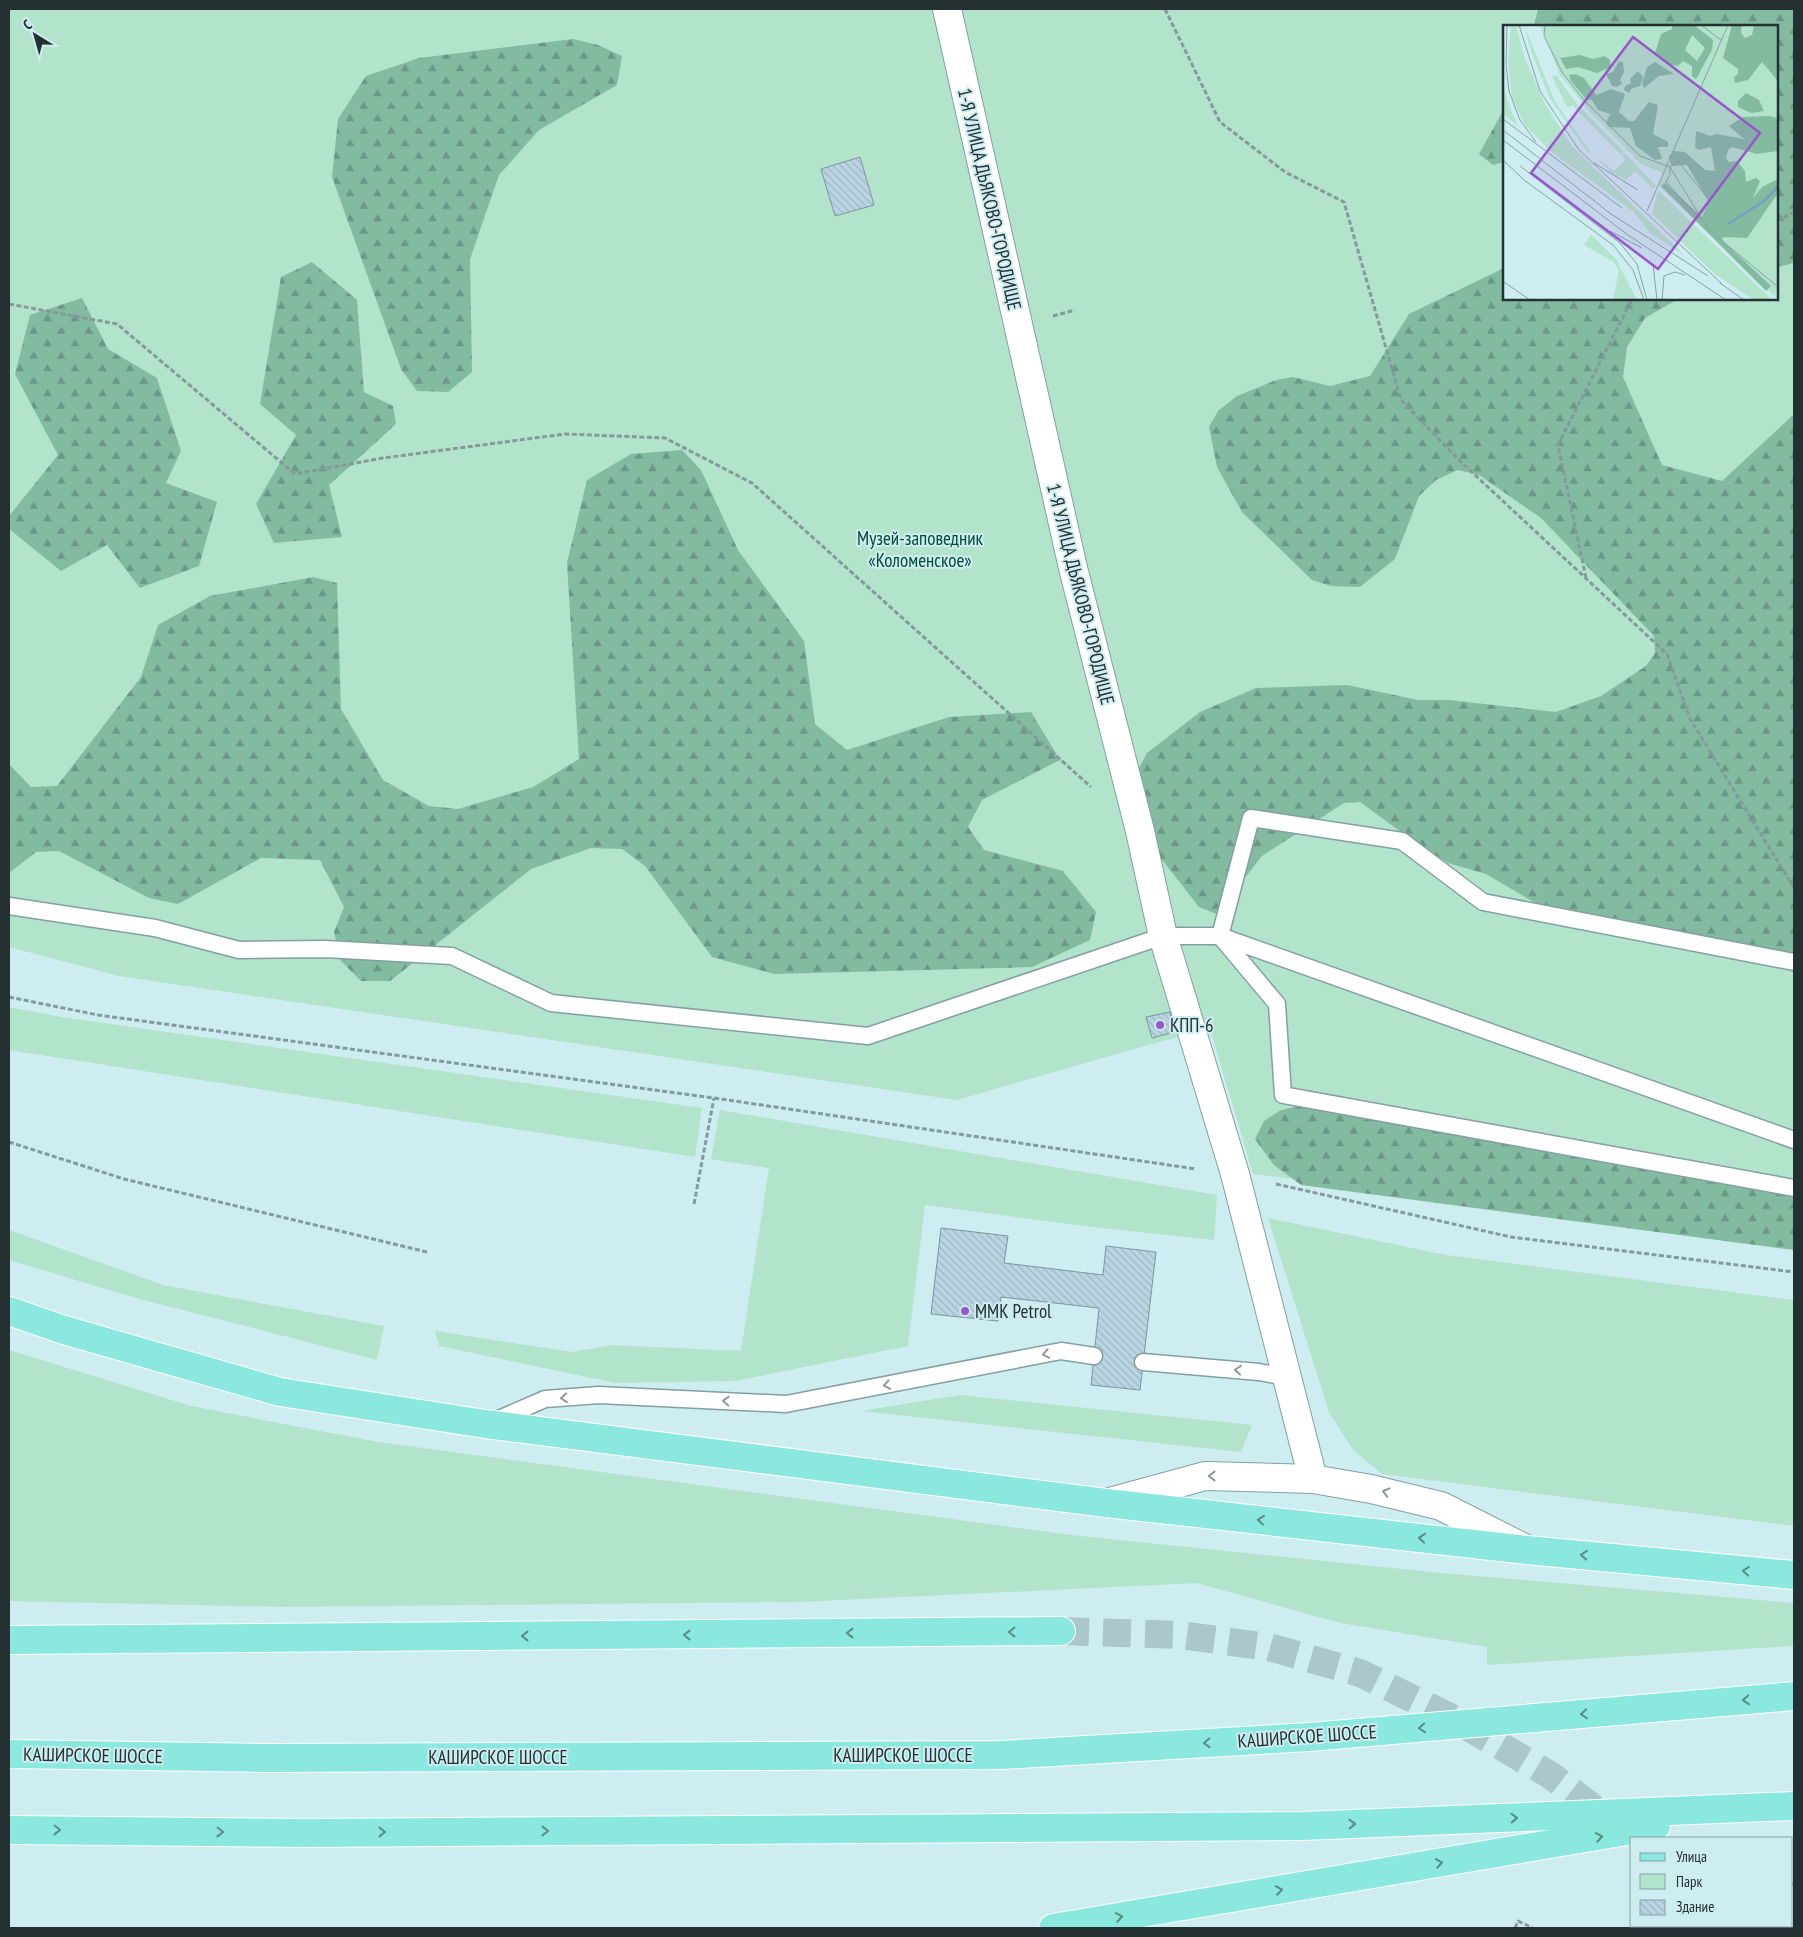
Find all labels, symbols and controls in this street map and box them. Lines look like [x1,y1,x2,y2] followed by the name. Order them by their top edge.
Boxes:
[10,10,60,60] north arrow
[19,15,36,34] text: С
[1503,25,1778,300] inset map
[953,86,1027,312] street label: 1-Я УЛИЦА ДЬЯКОВО-ГОРОДИЩЕ
[1042,481,1120,707] street label: 1-Я УЛИЦА ДЬЯКОВО-ГОРОДИЩЕ
[857,526,984,572] park label: Музей-заповедник «Коломенское»
[1170,1013,1213,1037] place label: КПП-6
[1154,1019,1166,1031] marker: КПП-6
[975,1299,1052,1323] place label: ММК Petrol
[959,1305,971,1317] marker: ММК Petrol
[1042,1348,1051,1359] one-way arrow
[1233,1365,1241,1376] one-way arrow
[882,1379,891,1389] one-way arrow
[559,1392,567,1403] one-way arrow
[722,1396,730,1406] one-way arrow
[1208,1471,1216,1481] one-way arrow
[1381,1487,1390,1498] one-way arrow
[1257,1515,1265,1526] one-way arrow
[1418,1533,1426,1544] one-way arrow
[1580,1550,1588,1561] one-way arrow
[1741,1566,1749,1577] one-way arrow
[1008,1627,1016,1637] one-way arrow
[845,1628,853,1638] one-way arrow
[683,1629,691,1640] one-way arrow
[520,1631,528,1641] one-way arrow
[1741,1694,1749,1705] one-way arrow
[1579,1708,1587,1719] one-way arrow
[1237,1719,1377,1753] street label: КАШИРСКОЕ ШОССЕ
[1418,1722,1426,1733] one-way arrow
[1203,1737,1211,1748] one-way arrow
[23,1742,163,1768] street label: КАШИРСКОЕ ШОССЕ
[833,1743,973,1767] street label: КАШИРСКОЕ ШОССЕ
[428,1745,568,1769] street label: КАШИРСКОЕ ШОССЕ
[1511,1813,1519,1823] one-way arrow
[1348,1819,1356,1830] one-way arrow
[54,1825,62,1835] one-way arrow
[542,1826,549,1836] one-way arrow
[216,1827,224,1837] one-way arrow
[379,1827,387,1837] one-way arrow
[1595,1832,1604,1842] one-way arrow
[1630,1837,1793,1927] legend
[1676,1847,1707,1866] text: Улица
[1435,1859,1443,1869] one-way arrow
[1676,1872,1702,1891] text: Парк
[1274,1885,1283,1895] one-way arrow
[1676,1897,1714,1916] text: Здание
[1114,1912,1123,1922] one-way arrow

